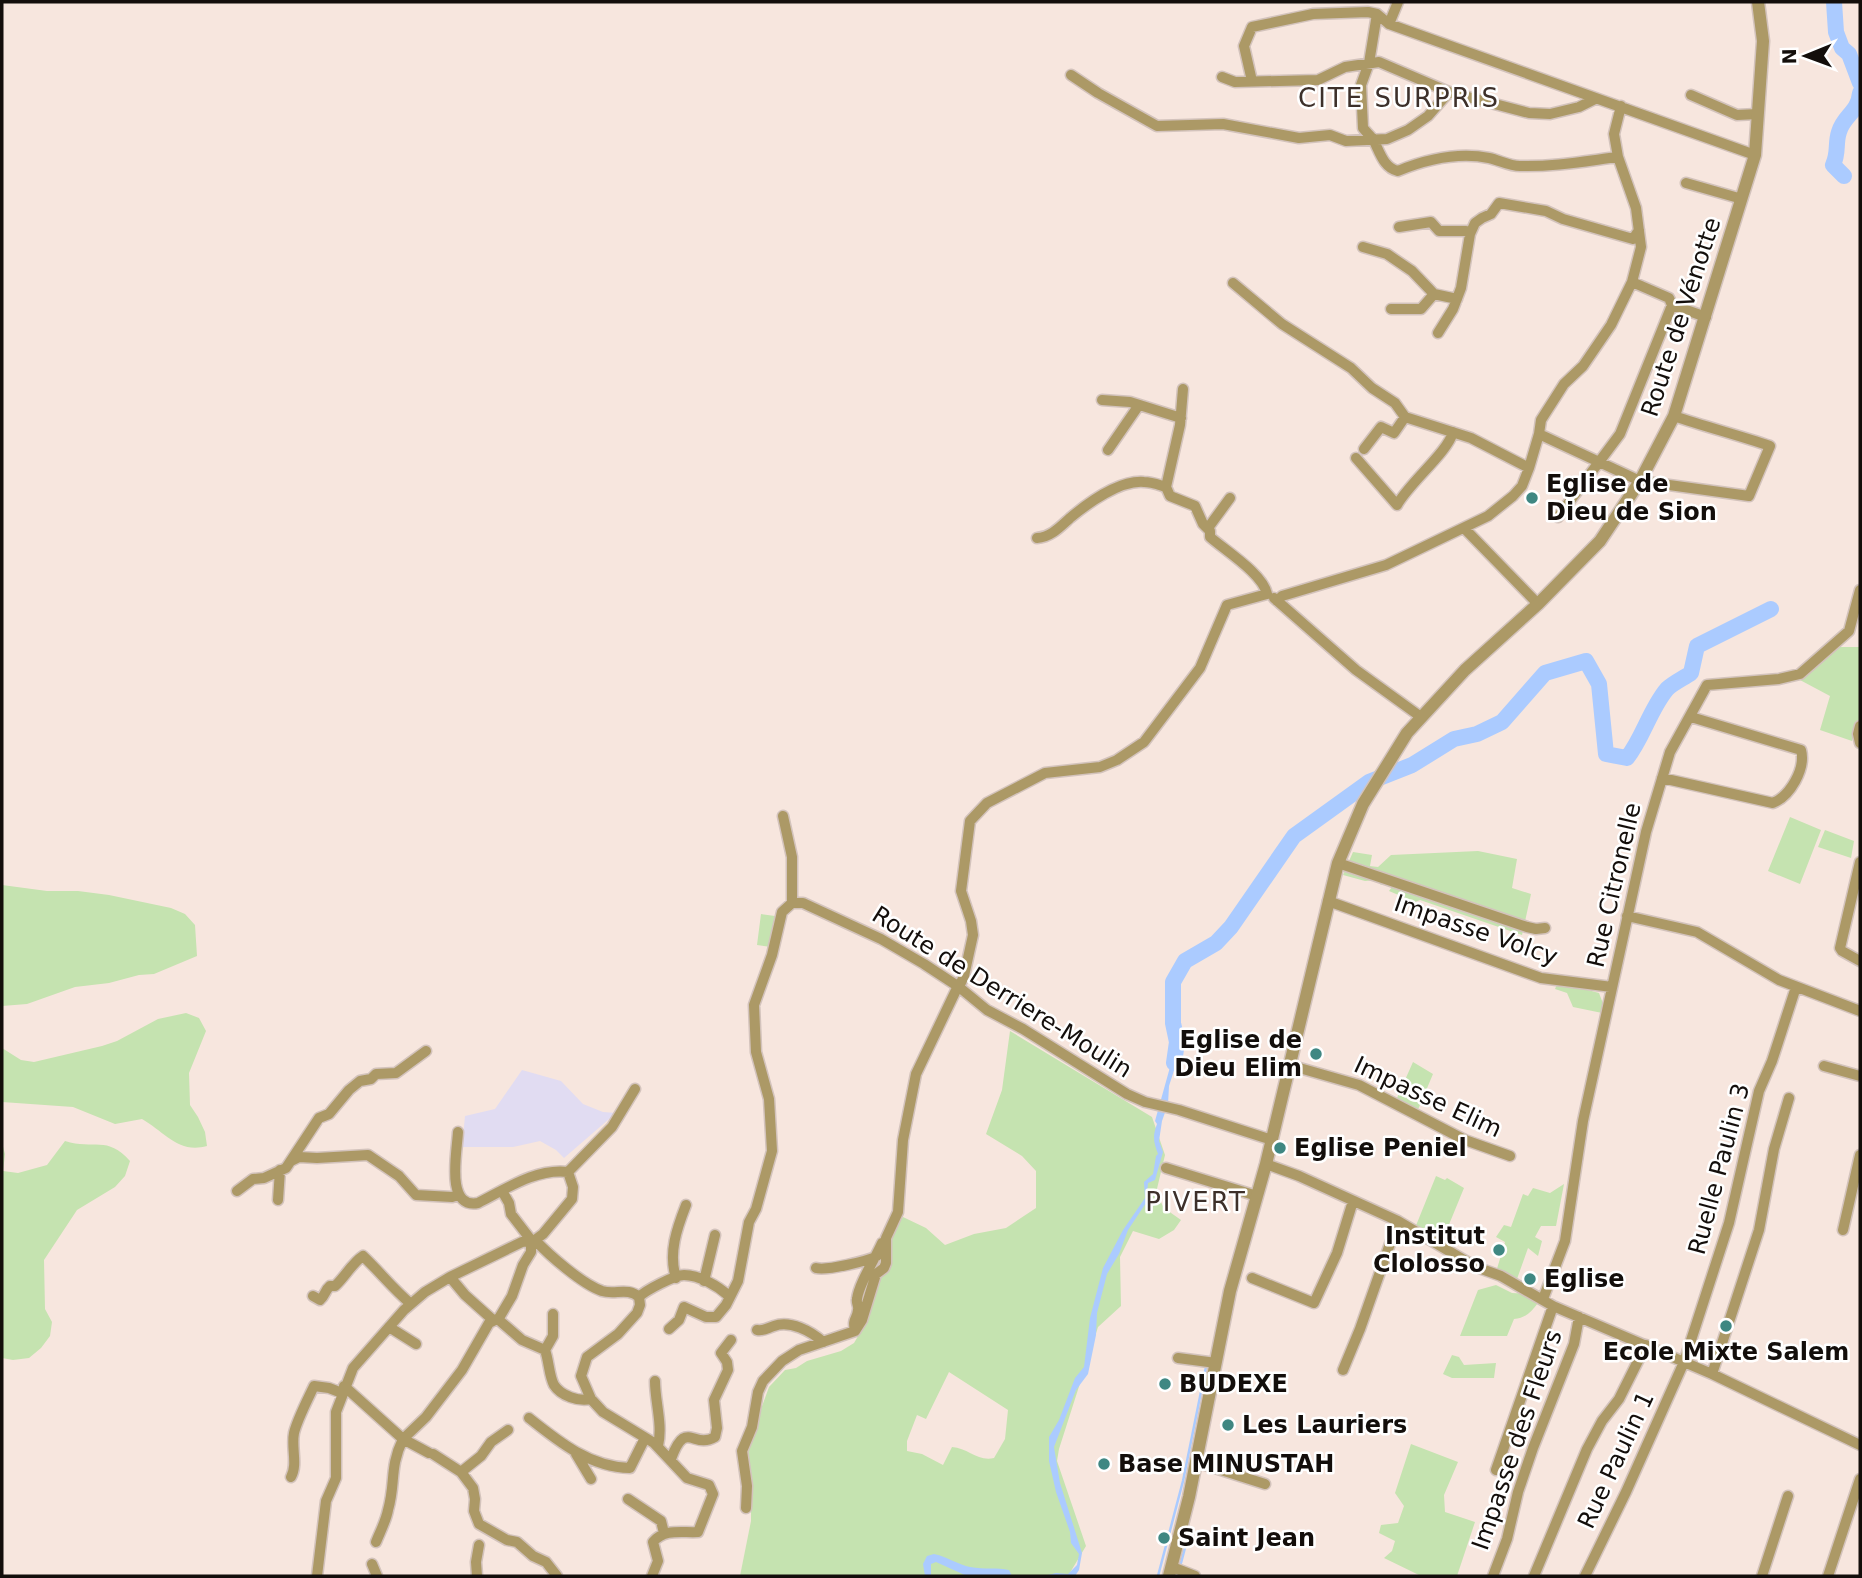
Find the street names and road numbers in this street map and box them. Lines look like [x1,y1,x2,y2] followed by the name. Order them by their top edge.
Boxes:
[1636,214,1726,420] street label: Route de Vénotte
[1581,800,1647,970] street label: Rue Citronelle
[1391,889,1561,971] street label: Impasse Volcy
[867,900,1137,1084] street label: Route de Derriere-Moulin
[1350,1051,1506,1143] street label: Impasse Elim
[1683,1080,1755,1258] street label: Ruelle Paulin 3
[1466,1326,1568,1554] street label: Impasse des Fleurs
[1572,1387,1660,1533] street label: Rue Paulin 1

